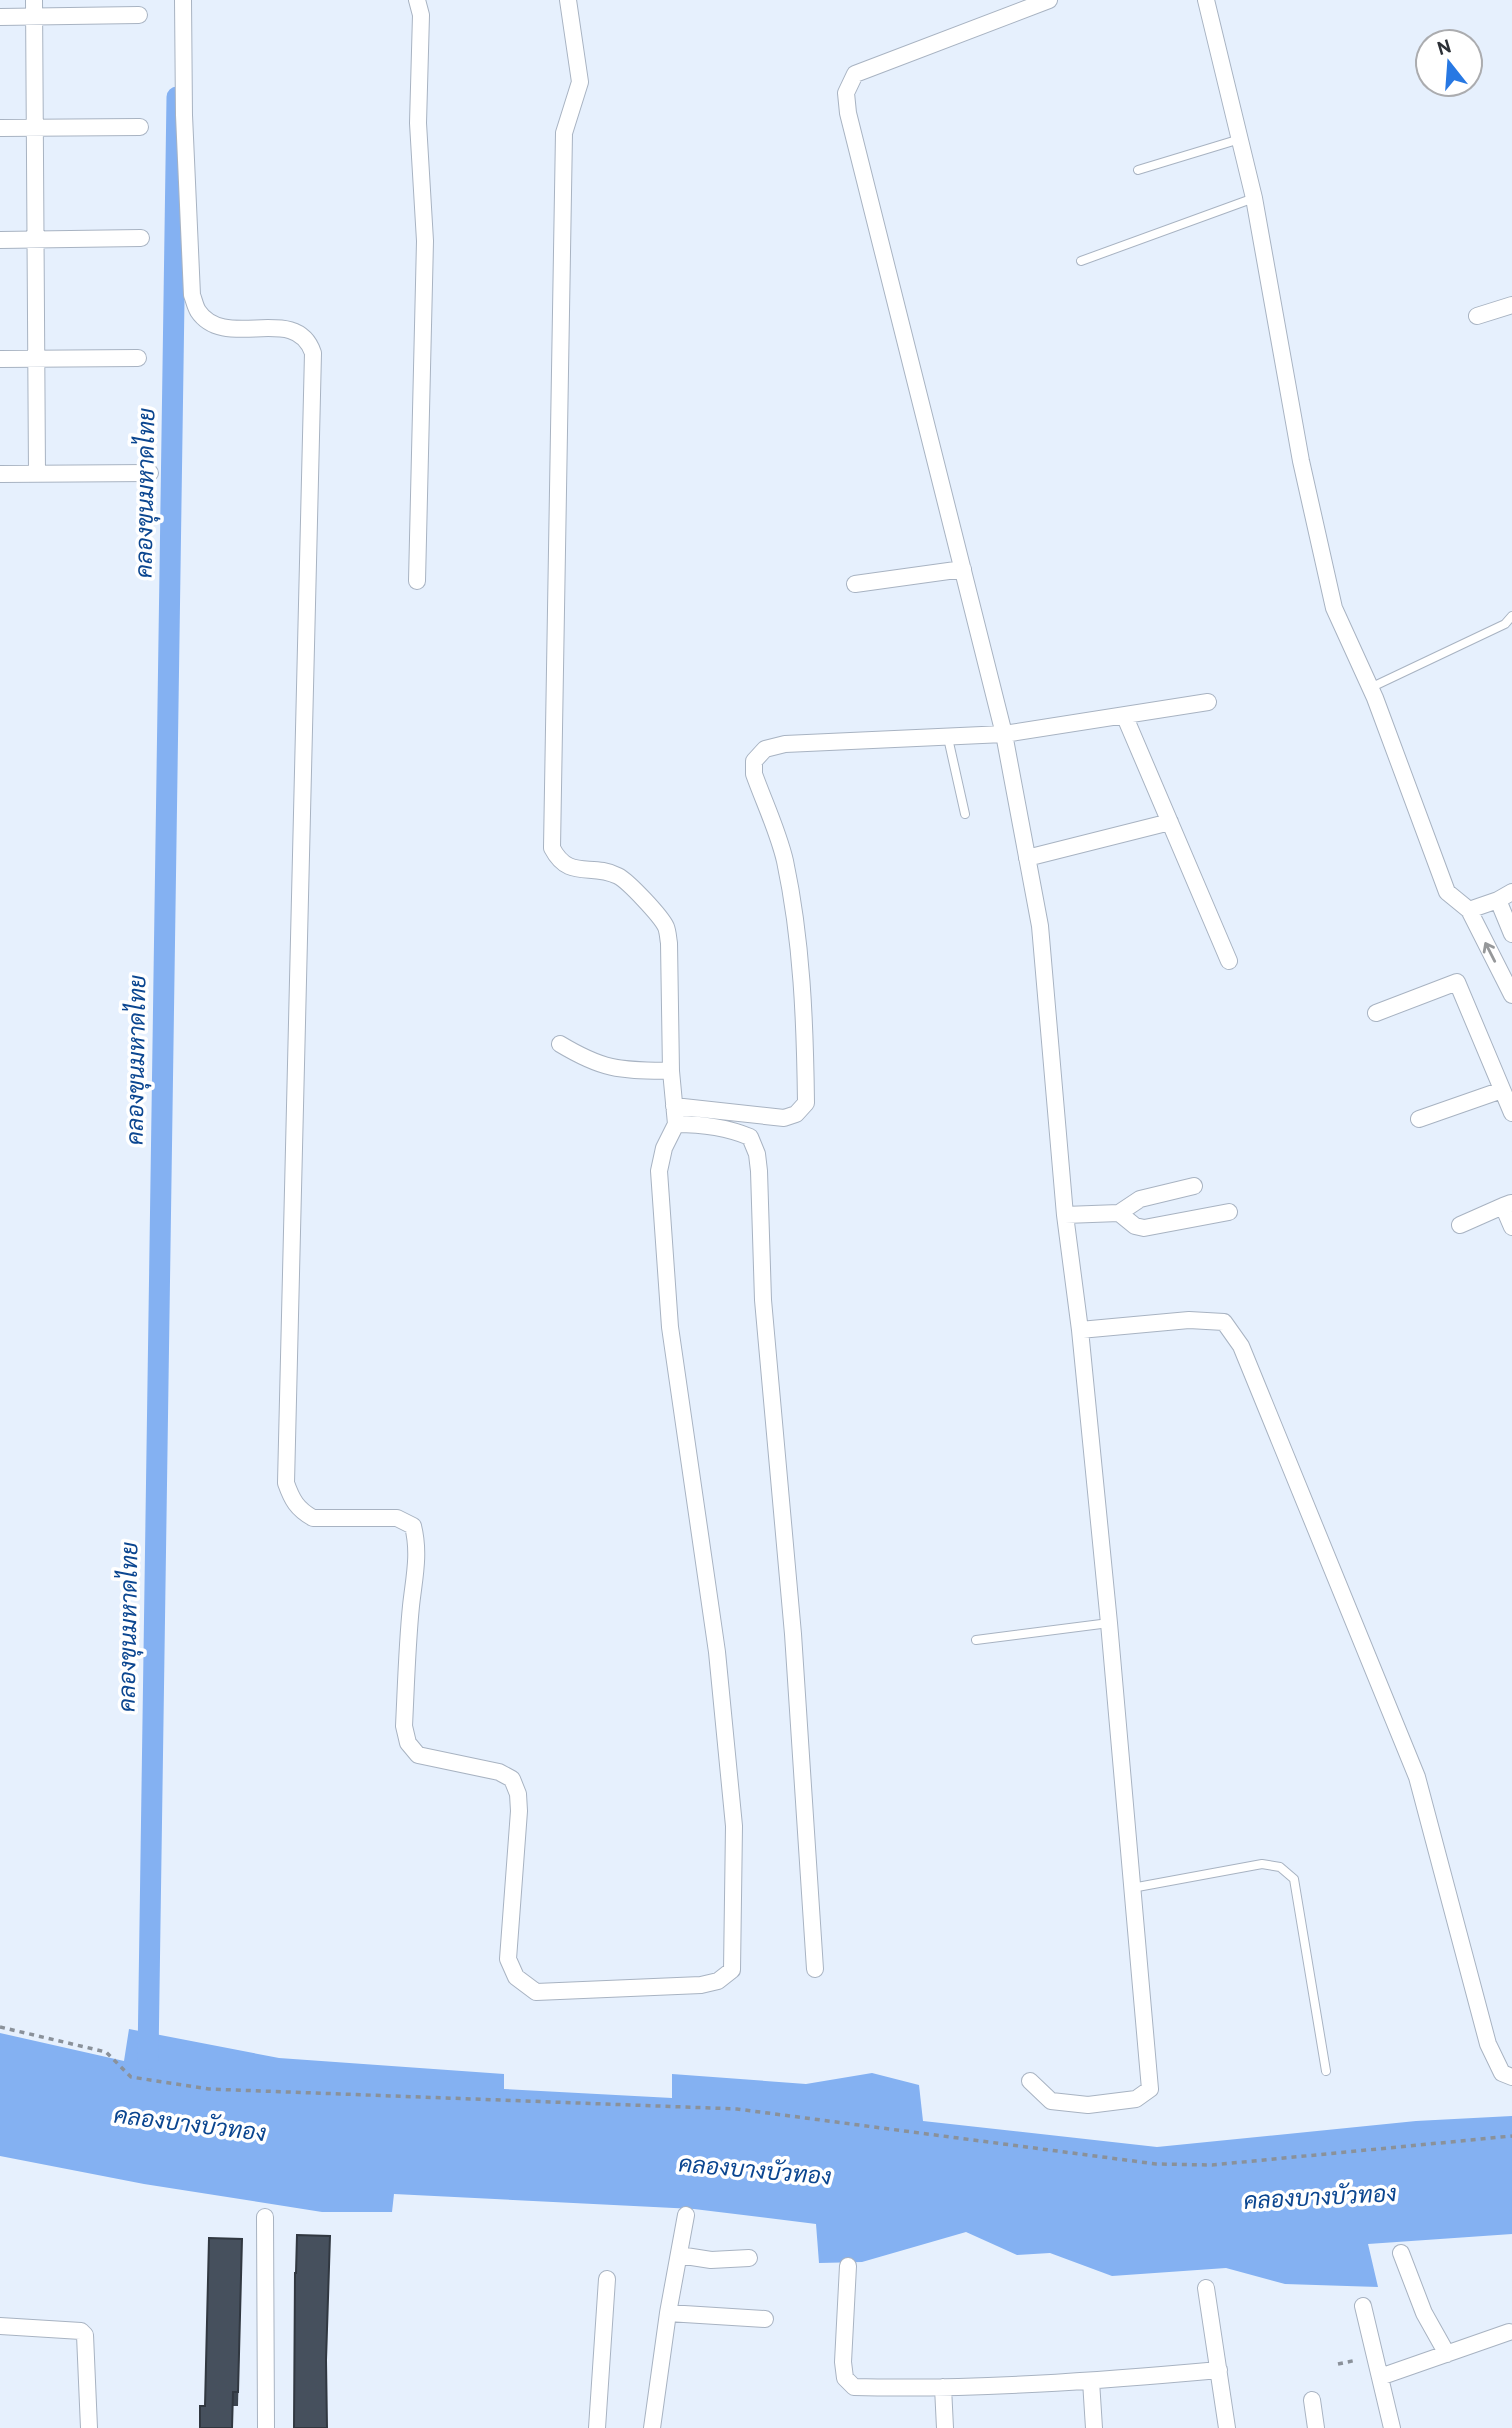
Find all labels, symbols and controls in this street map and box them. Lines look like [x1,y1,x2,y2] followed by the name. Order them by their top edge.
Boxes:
[1414,28,1484,98] north arrow
[1435,35,1455,62] text: N
[128,408,163,578] water label: คลองขุนมหาดไทย
[1483,942,1497,963] one-way arrow
[119,975,154,1145] water label: คลองขุนมหาดไทย
[111,1542,146,1712] water label: คลองขุนมหาดไทย
[112,2101,268,2150] water label: คลองบางบัวทอง
[677,2149,833,2194] water label: คลองบางบัวทอง
[1243,2179,1397,2218] water label: คลองบางบัวทอง

